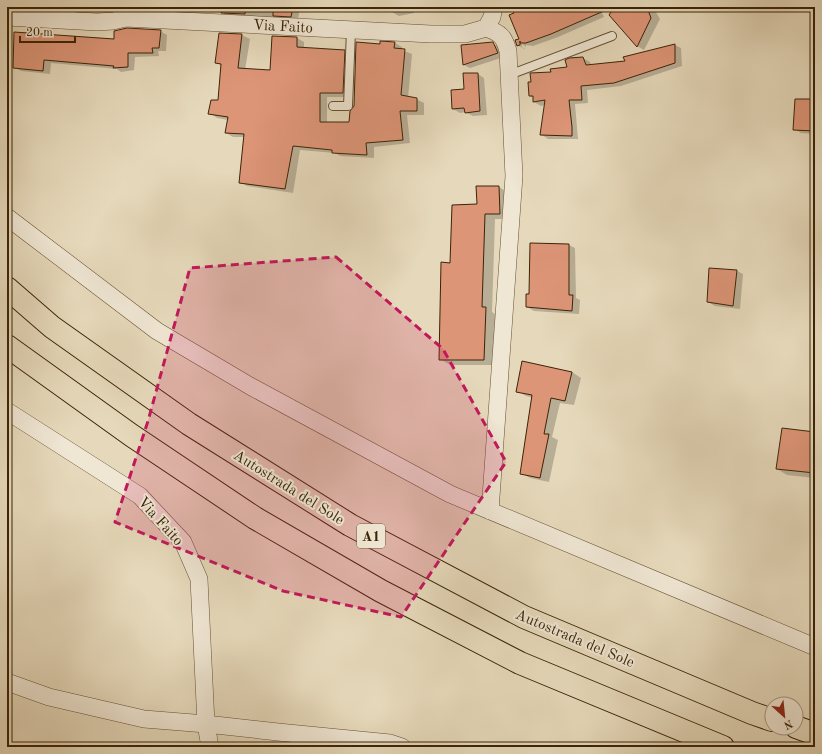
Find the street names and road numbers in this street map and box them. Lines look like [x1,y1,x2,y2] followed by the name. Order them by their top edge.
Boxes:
[253,18,313,37] street label: Via Faito
[230,448,346,528] street label: Autostrada del Sole
[134,495,186,549] street label: Via Faito
[357,524,385,548] road number: A1
[513,608,636,671] street label: Autostrada del Sole

